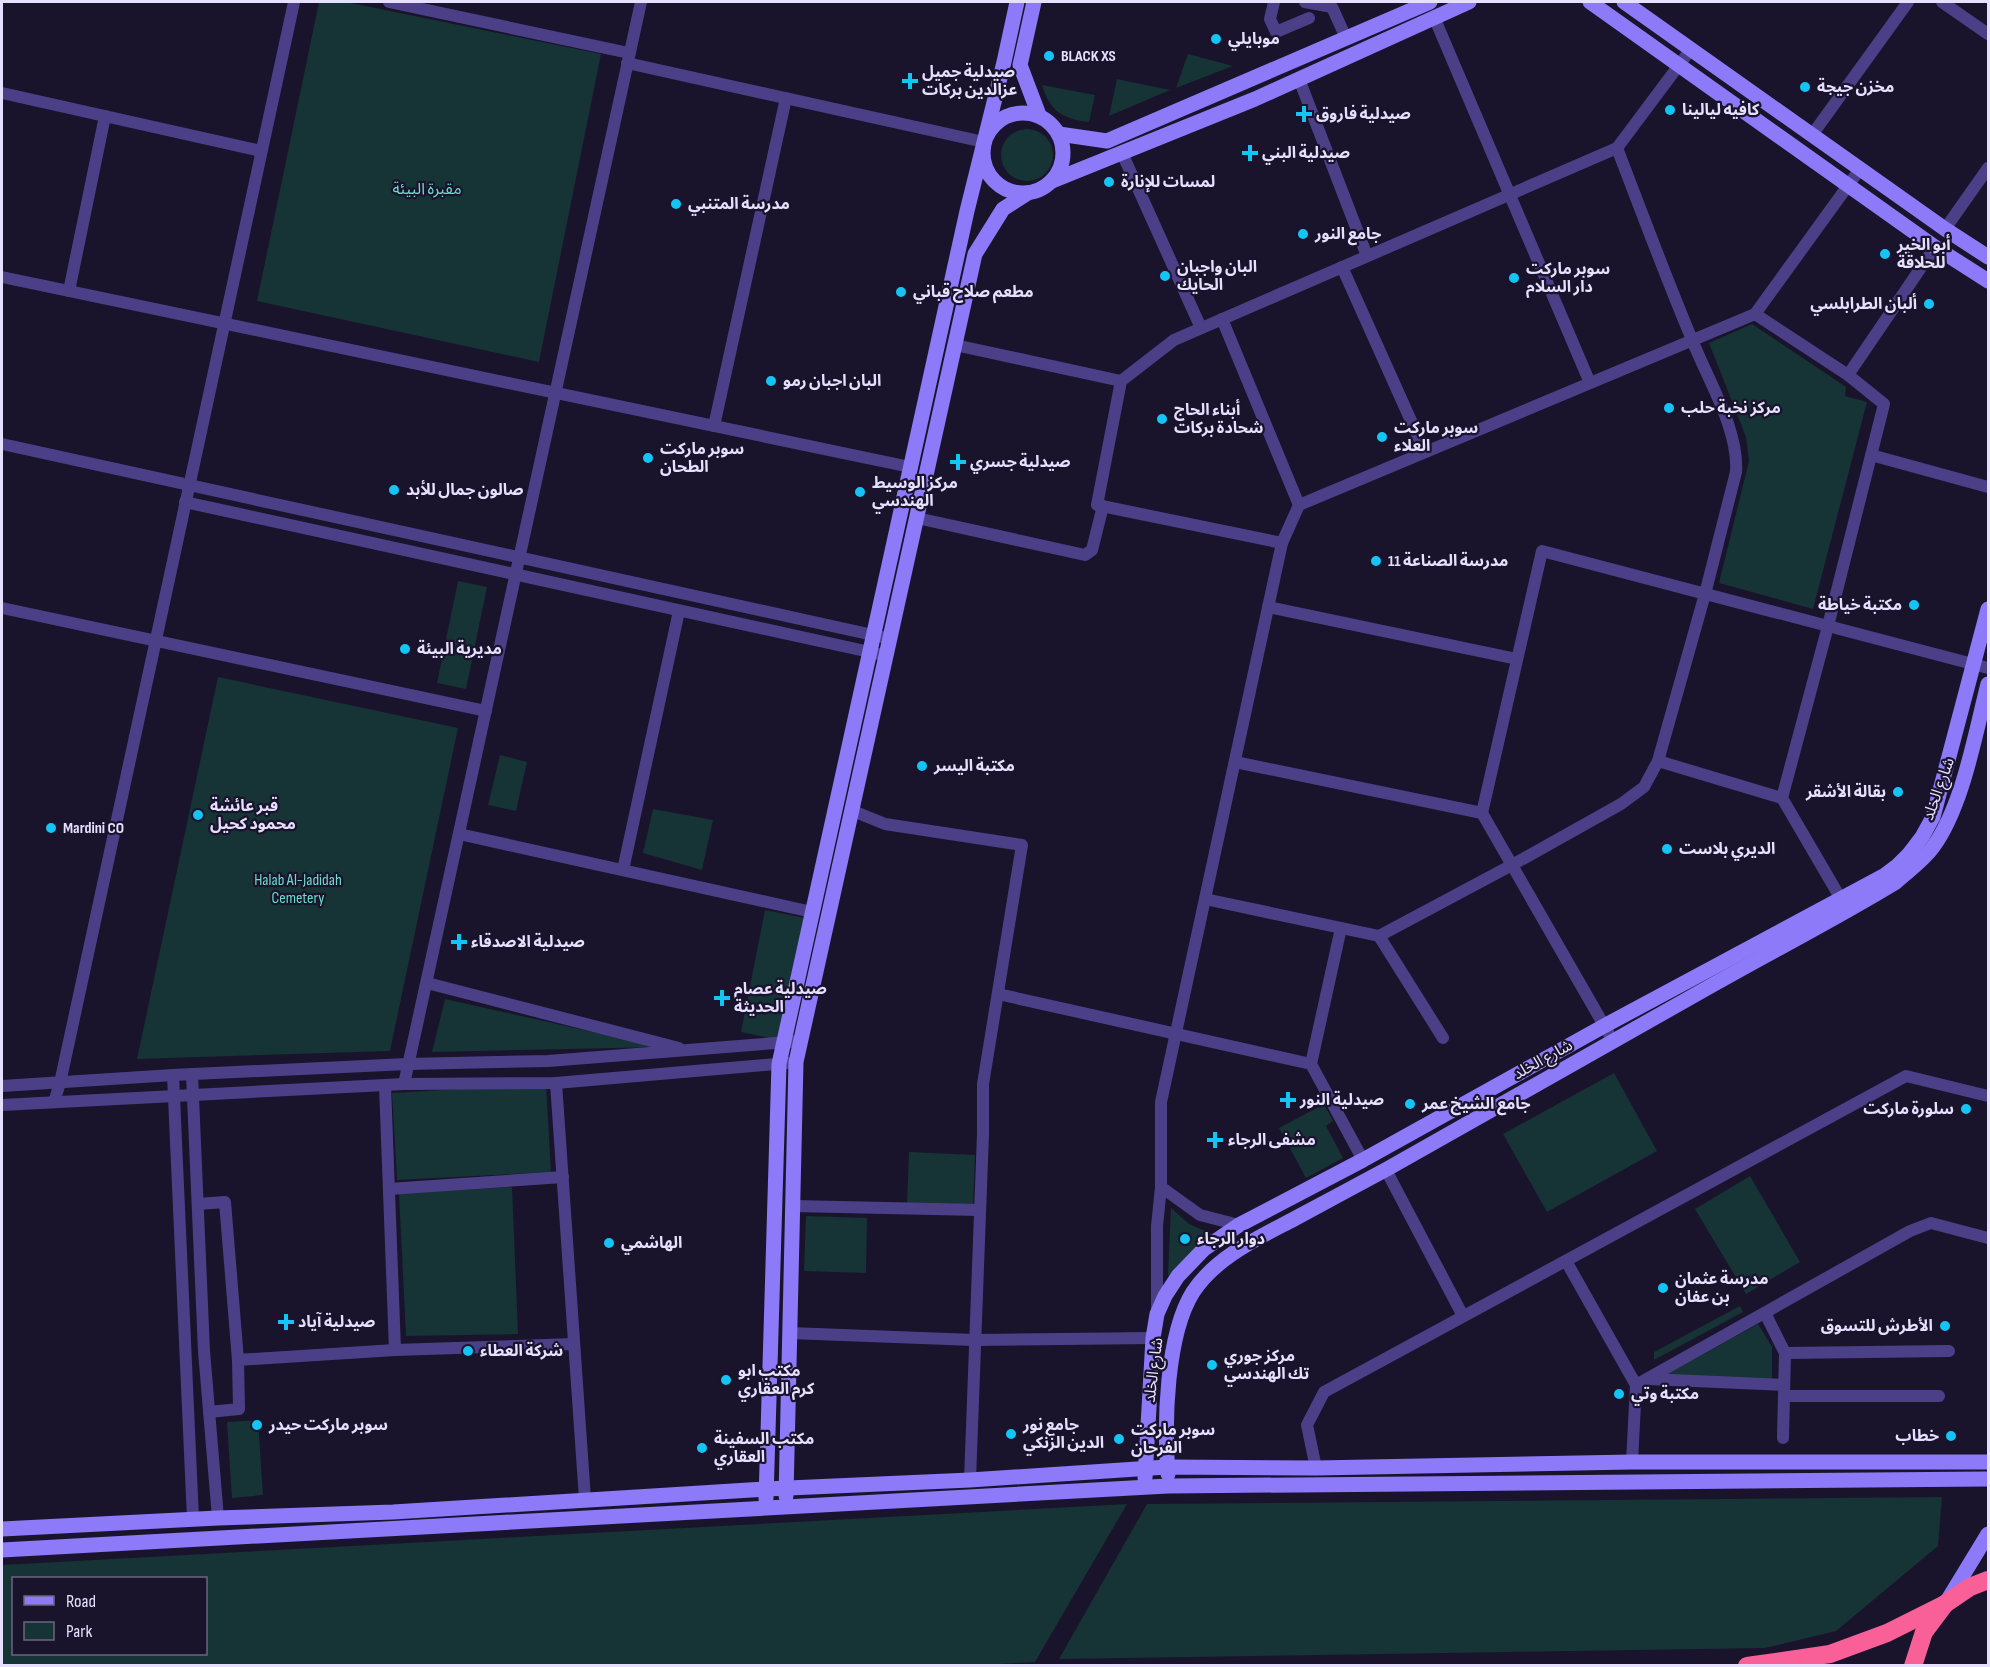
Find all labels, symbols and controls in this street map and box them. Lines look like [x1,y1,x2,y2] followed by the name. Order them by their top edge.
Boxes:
[1228,30,1280,51] place label: موبايلي
[1209,32,1223,46] marker: موبايلي
[1061,47,1116,66] place label: BLACK XS
[1042,49,1056,63] marker: BLACK XS
[922,62,1018,100] place label: صيدلية جميل عزالدين بركات
[903,74,917,88] marker: صيدلية جميل عزالدين بركات
[1817,77,1894,97] place label: مخزن جيجة
[1798,80,1812,94] marker: مخزن جيجة
[1682,100,1760,120] place label: كافيه ليالينا
[1663,103,1677,117] marker: كافيه ليالينا
[1316,104,1411,124] place label: صيدلية فاروق
[1297,107,1311,121] marker: صيدلية فاروق
[1262,143,1350,165] place label: صيدلية البني
[1243,146,1257,160] marker: صيدلية البني
[1121,173,1215,193] place label: لمسات للإنارة
[1102,175,1116,189] marker: لمسات للإنارة
[392,180,462,199] park label: مقبرة البيئة
[688,194,790,216] place label: مدرسة المتنبي
[669,197,683,211] marker: مدرسة المتنبي
[1314,225,1381,246] place label: جامع النور
[1296,227,1310,241] marker: جامع النور
[1896,234,1951,273] place label: أبو الخير للحلاقة
[1878,247,1892,261] marker: أبو الخير للحلاقة
[1177,258,1257,295] place label: البان واجبان الحايك
[1526,260,1610,298] place label: سوبر ماركت دار السلام
[1158,269,1172,283] marker: البان واجبان الحايك
[1507,271,1521,285] marker: سوبر ماركت دار السلام
[913,282,1034,304] place label: مطعم صلاح قباني
[894,285,908,299] marker: مطعم صلاح قباني
[1810,293,1917,316] place label: ألبان الطرابلسي
[1922,297,1936,311] marker: ألبان الطرابلسي
[783,372,881,391] place label: البان اجبان رمو
[764,374,778,388] marker: البان اجبان رمو
[1681,398,1781,418] place label: مركز نخبة حلب
[1174,399,1263,438] place label: أبناء الحاج شحادة بركات
[1662,401,1676,415] marker: مركز نخبة حلب
[1155,412,1169,426] marker: أبناء الحاج شحادة بركات
[1394,419,1478,456] place label: سوبر ماركت العلاء
[1375,430,1389,444] marker: سوبر ماركت العلاء
[660,440,744,477] place label: سوبر ماركت الطحان
[641,451,655,465] marker: سوبر ماركت الطحان
[970,452,1071,474] place label: صيدلية جسري
[951,455,965,469] marker: صيدلية جسري
[872,474,958,513] place label: مركز الوسيط الهندسي
[406,480,524,500] place label: صالون جمال للأبد
[387,483,401,497] marker: صالون جمال للأبد
[853,485,867,499] marker: مركز الوسيط الهندسي
[1388,551,1508,571] place label: مدرسة الصناعة 11
[1369,554,1383,568] marker: مدرسة الصناعة 11
[1818,595,1902,615] place label: مكتبة خياطة
[1907,598,1921,612] marker: مكتبة خياطة
[417,639,502,659] place label: مديرية البيئة
[398,642,412,656] marker: مديرية البيئة
[1919,755,1961,824] street label: شارع الخلد
[933,756,1015,776] place label: مكتبة اليسر
[915,759,929,773] marker: مكتبة اليسر
[1805,782,1886,802] place label: بقالة الأشقر
[1891,785,1905,799] marker: بقالة الأشقر
[210,796,296,834] place label: قبر عائشة محمود كحيل
[191,808,205,822] marker: قبر عائشة محمود كحيل
[63,819,124,838] place label: Mardini CO
[44,821,58,835] marker: Mardini CO
[1679,840,1775,861] place label: الديري بلاست
[1660,842,1674,856] marker: الديري بلاست
[254,871,342,908] park label: Halab Al-Jadidah Cemetery
[471,932,585,952] place label: صيدلية الاصدقاء
[452,935,466,949] marker: صيدلية الاصدقاء
[734,979,827,1017] place label: صيدلية عصام الحديثة
[715,991,729,1005] marker: صيدلية عصام الحديثة
[1510,1036,1577,1086] street label: شارع الخلد
[1299,1090,1384,1110] place label: صيدلية النور
[1281,1093,1295,1107] marker: صيدلية النور
[1421,1095,1530,1116] place label: جامع الشيخ عمر
[1403,1097,1417,1111] marker: جامع الشيخ عمر
[1863,1100,1954,1119] place label: سلورة ماركت
[1959,1102,1973,1116] marker: سلورة ماركت
[1206,1131,1224,1149] marker: مشفى الرجاء
[1228,1131,1316,1150] place label: مشفى الرجاء
[1197,1230,1265,1249] place label: دوار الرجاء
[1178,1232,1192,1246] marker: دوار الرجاء
[621,1234,682,1255] place label: الهاشمي
[602,1236,616,1250] marker: الهاشمي
[1675,1269,1769,1307] place label: مدرسة عثمان بن عفان
[1656,1281,1670,1295] marker: مدرسة عثمان بن عفان
[298,1311,375,1332] place label: صيدلية آياد
[279,1315,293,1329] marker: صيدلية آياد
[1821,1317,1933,1336] place label: الأطرش للتسوق
[1938,1319,1952,1333] marker: الأطرش للتسوق
[1141,1336,1169,1404] street label: شارع الخلد
[480,1341,563,1361] place label: شركة العطاء
[461,1344,475,1358] marker: شركة العطاء
[1224,1347,1310,1386] place label: مركز جوري تك الهندسي
[1205,1358,1219,1372] marker: مركز جوري تك الهندسي
[738,1362,815,1401] place label: مكتب ابو كرم العقاري
[719,1373,733,1387] marker: مكتب ابو كرم العقاري
[1631,1384,1699,1406] place label: مكتبة وتي
[1612,1387,1626,1401] marker: مكتبة وتي
[268,1416,388,1435] place label: سوبر ماركت حيدر
[1022,1416,1104,1455] place label: جامع نور الدين الزنكي
[250,1418,264,1432] marker: سوبر ماركت حيدر
[1131,1421,1215,1458] place label: سوبر ماركت الفرحان
[1004,1427,1018,1441] marker: جامع نور الدين الزنكي
[1895,1427,1939,1446] place label: خطاب
[714,1429,814,1469] place label: مكتب السفينة العقاري
[1944,1429,1958,1443] marker: خطاب
[1112,1432,1126,1446] marker: سوبر ماركت الفرحان
[695,1441,709,1455] marker: مكتب السفينة العقاري
[12,1577,207,1655] legend
[66,1591,96,1612] text: Road
[66,1621,92,1642] text: Park

